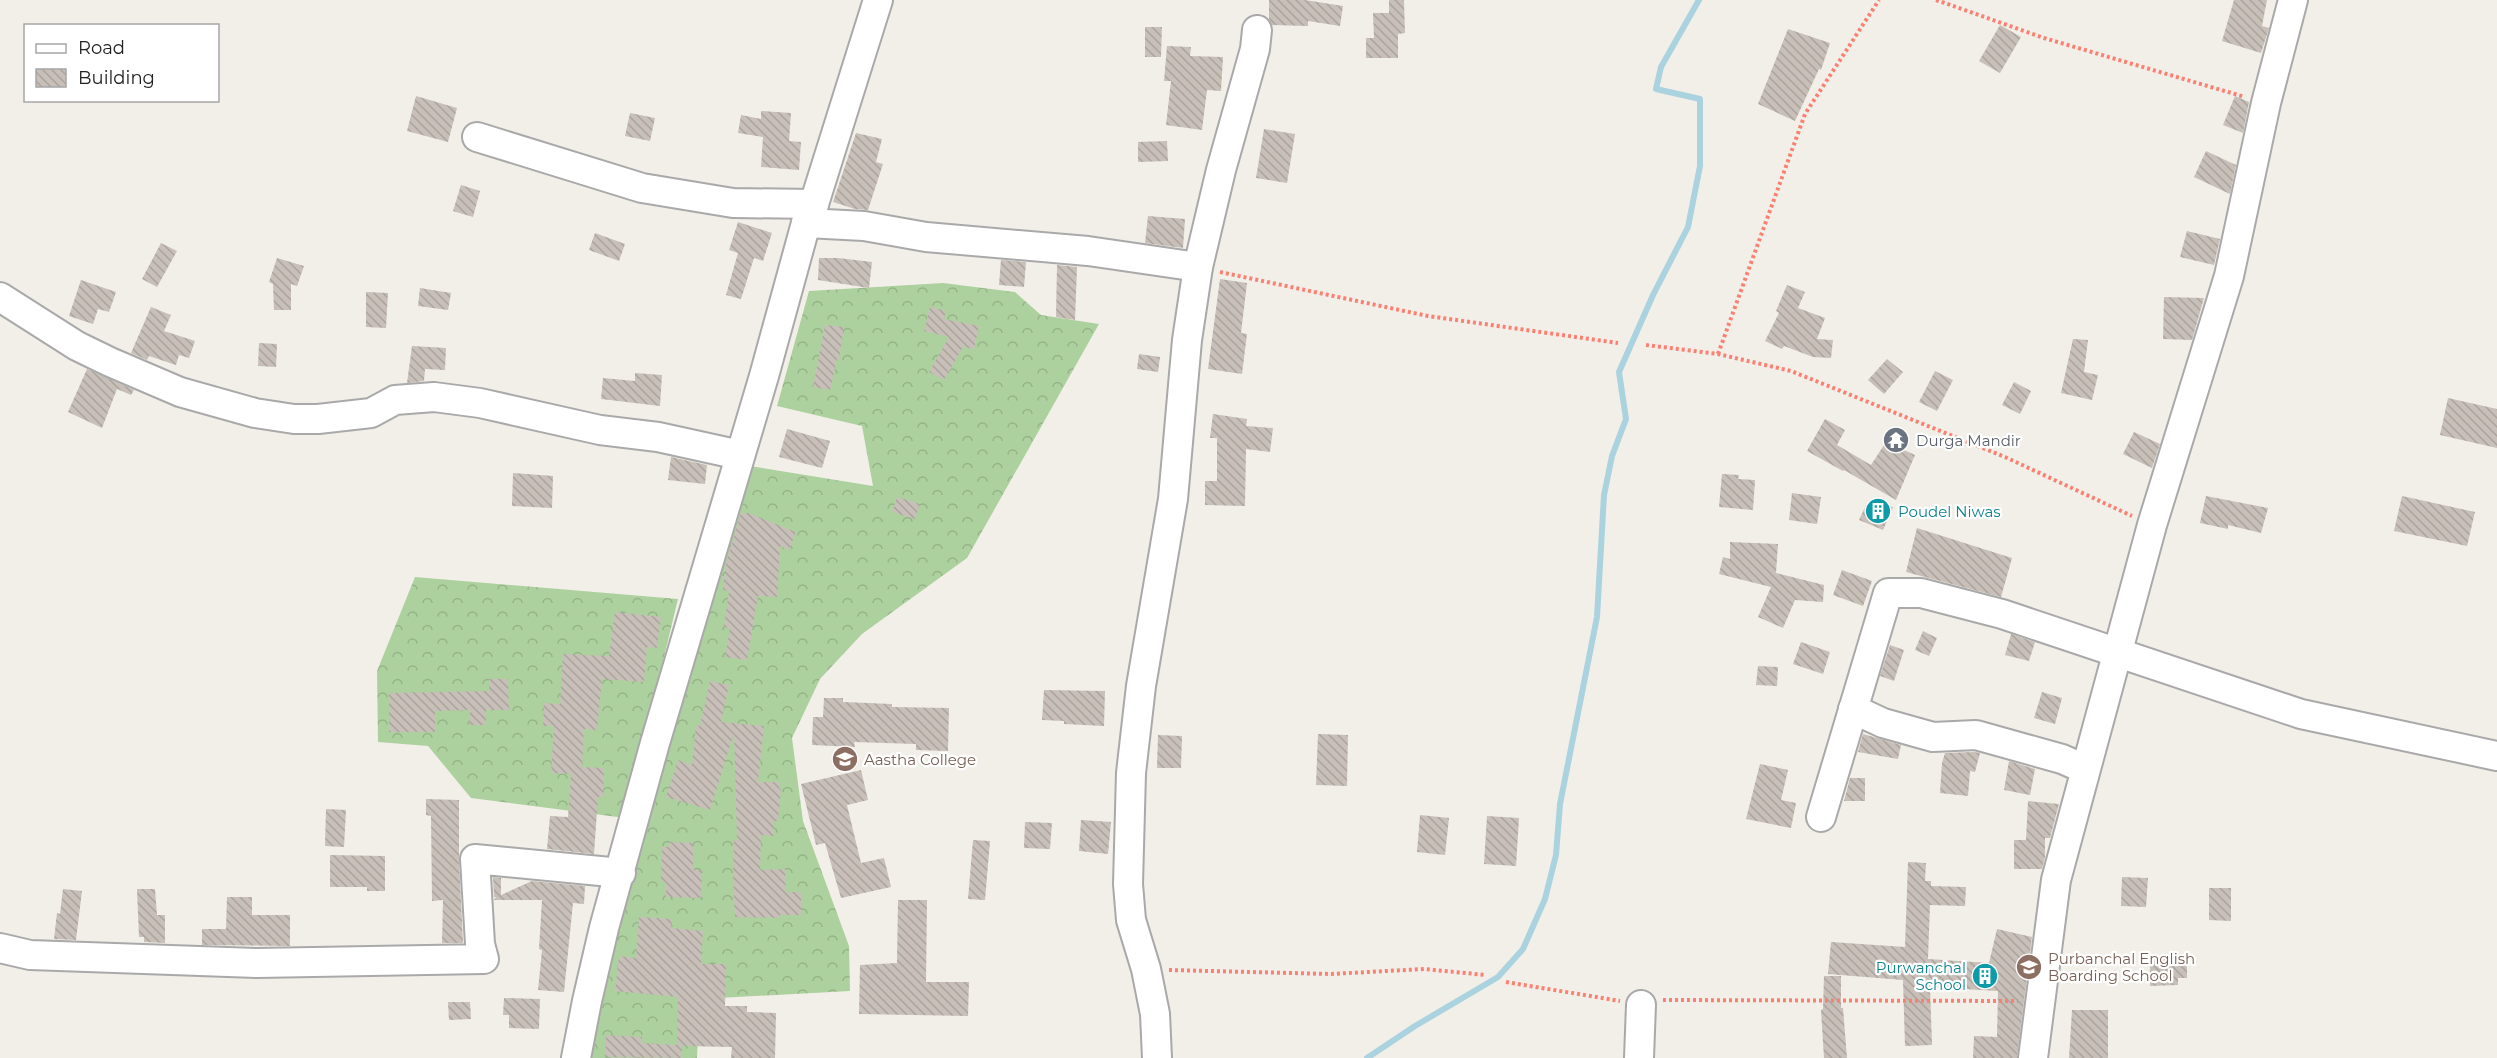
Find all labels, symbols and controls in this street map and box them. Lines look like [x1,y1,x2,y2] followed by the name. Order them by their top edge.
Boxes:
[24,24,219,102] legend
[78,37,125,59] text: Road
[78,67,155,89] text: Building
[1881,425,1911,455] temple icon: Durga Mandir
[1916,431,2021,450] place label: Durga Mandir
[1863,496,1893,526] building icon: Poudel Niwas
[1898,502,2001,521] place label: Poudel Niwas
[830,744,860,774] school or university icon: Aastha College
[864,750,976,769] place label: Aastha College
[2048,949,2195,985] place label: Purbanchal English Boarding School
[2014,952,2044,982] school or university icon: Purbanchal English Boarding School
[1876,958,1966,994] place label: Purwanchal School
[1970,961,2000,991] building icon: Purwanchal School

